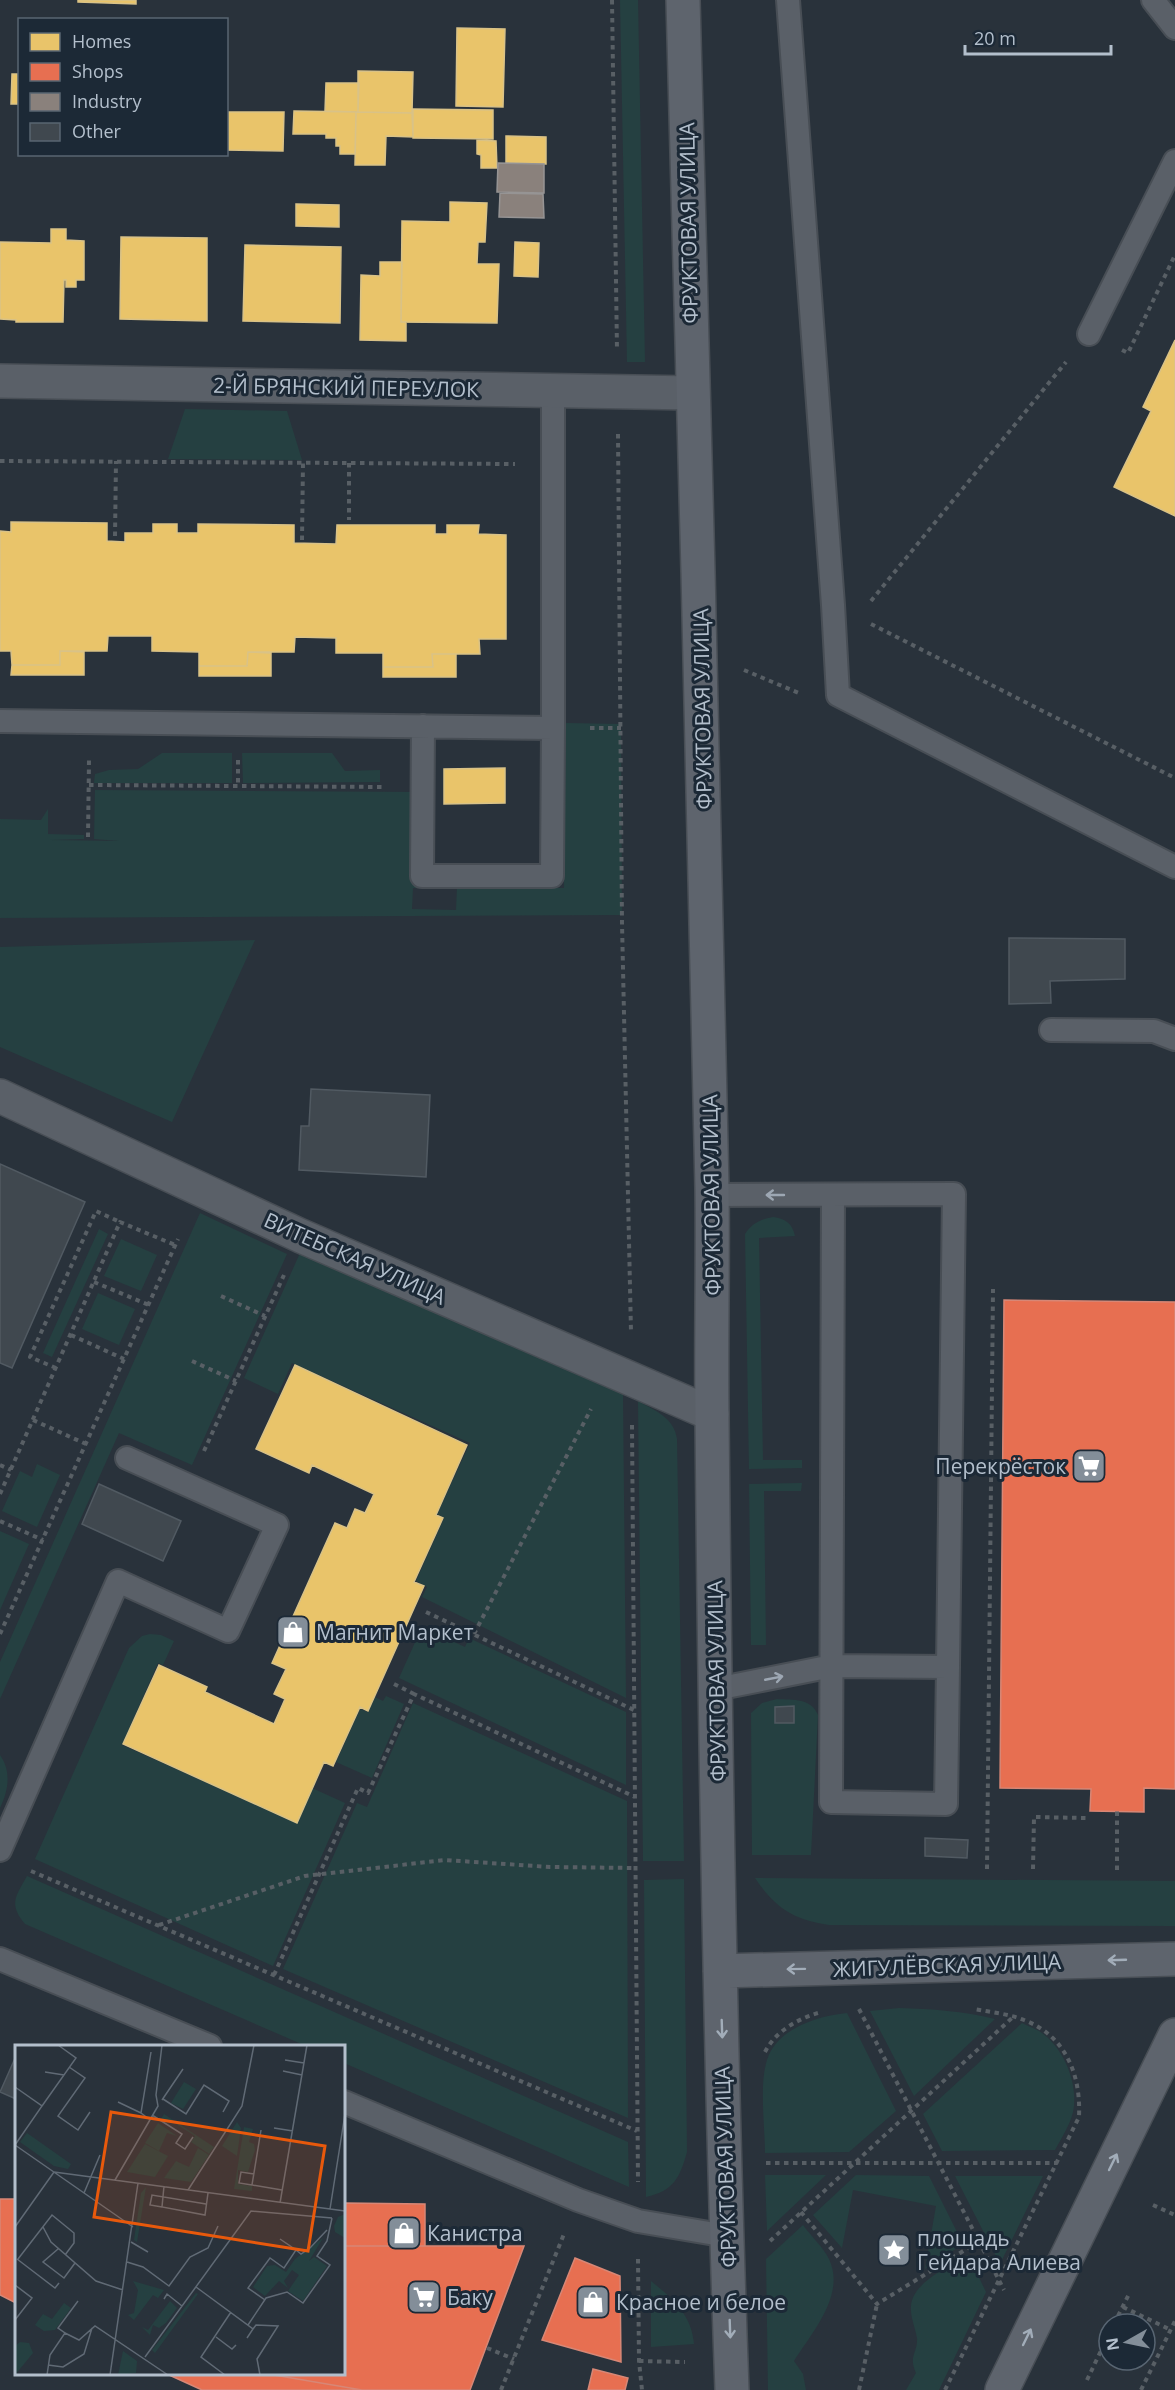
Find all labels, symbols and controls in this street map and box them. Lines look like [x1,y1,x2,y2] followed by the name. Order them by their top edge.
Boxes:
[18,18,228,156] legend
[965,18,1110,56] scale bar
[974,26,1016,50] text: 20 m
[72,29,131,53] text: Homes
[72,59,123,83] text: Shops
[72,89,142,113] text: Industry
[72,119,122,143] text: Other
[672,122,704,324] street label: ФРУКТОВАЯ УЛИЦА
[213,371,479,403] street label: 2-Й БРЯНСКИЙ ПЕРЕУЛОК
[686,608,718,810] street label: ФРУКТОВАЯ УЛИЦА
[695,1094,727,1296] street label: ФРУКТОВАЯ УЛИЦА
[765,1189,785,1201] one-way arrow
[260,1205,451,1311] street label: ВИТЕБСКАЯ УЛИЦА
[1071,1448,1107,1484] supermarket icon: Перекрёсток
[935,1452,1066,1480] place label: Перекрёсток
[700,1580,732,1782] street label: ФРУКТОВАЯ УЛИЦА
[275,1614,311,1650] shop icon: Магнит Маркет
[316,1618,474,1646] place label: Магнит Маркет
[763,1672,783,1683] one-way arrow
[833,1947,1062,1983] street label: ЖИГУЛЁВСКАЯ УЛИЦА
[1107,1955,1127,1966] one-way arrow
[786,1963,806,1975] one-way arrow
[716,2019,727,2039] one-way arrow
[15,2045,345,2375] inset map
[707,2065,743,2268] street label: ФРУКТОВАЯ УЛИЦА
[1107,2154,1119,2172] one-way arrow
[386,2215,422,2251] shop icon: Канистра
[427,2219,523,2247] place label: Канистра
[917,2224,1081,2276] place label: площадь Гейдара Алиева
[876,2232,912,2268] place icon: площадь Гейдара Алиева
[406,2279,442,2315] supermarket icon: Баку
[447,2283,493,2311] place label: Баку
[575,2284,611,2320] shop icon: Красное и белое
[616,2288,786,2316] place label: Красное и белое
[1097,2312,1157,2372] north arrow
[724,2319,736,2339] one-way arrow
[1022,2329,1034,2347] one-way arrow
[1100,2336,1124,2352] text: N

